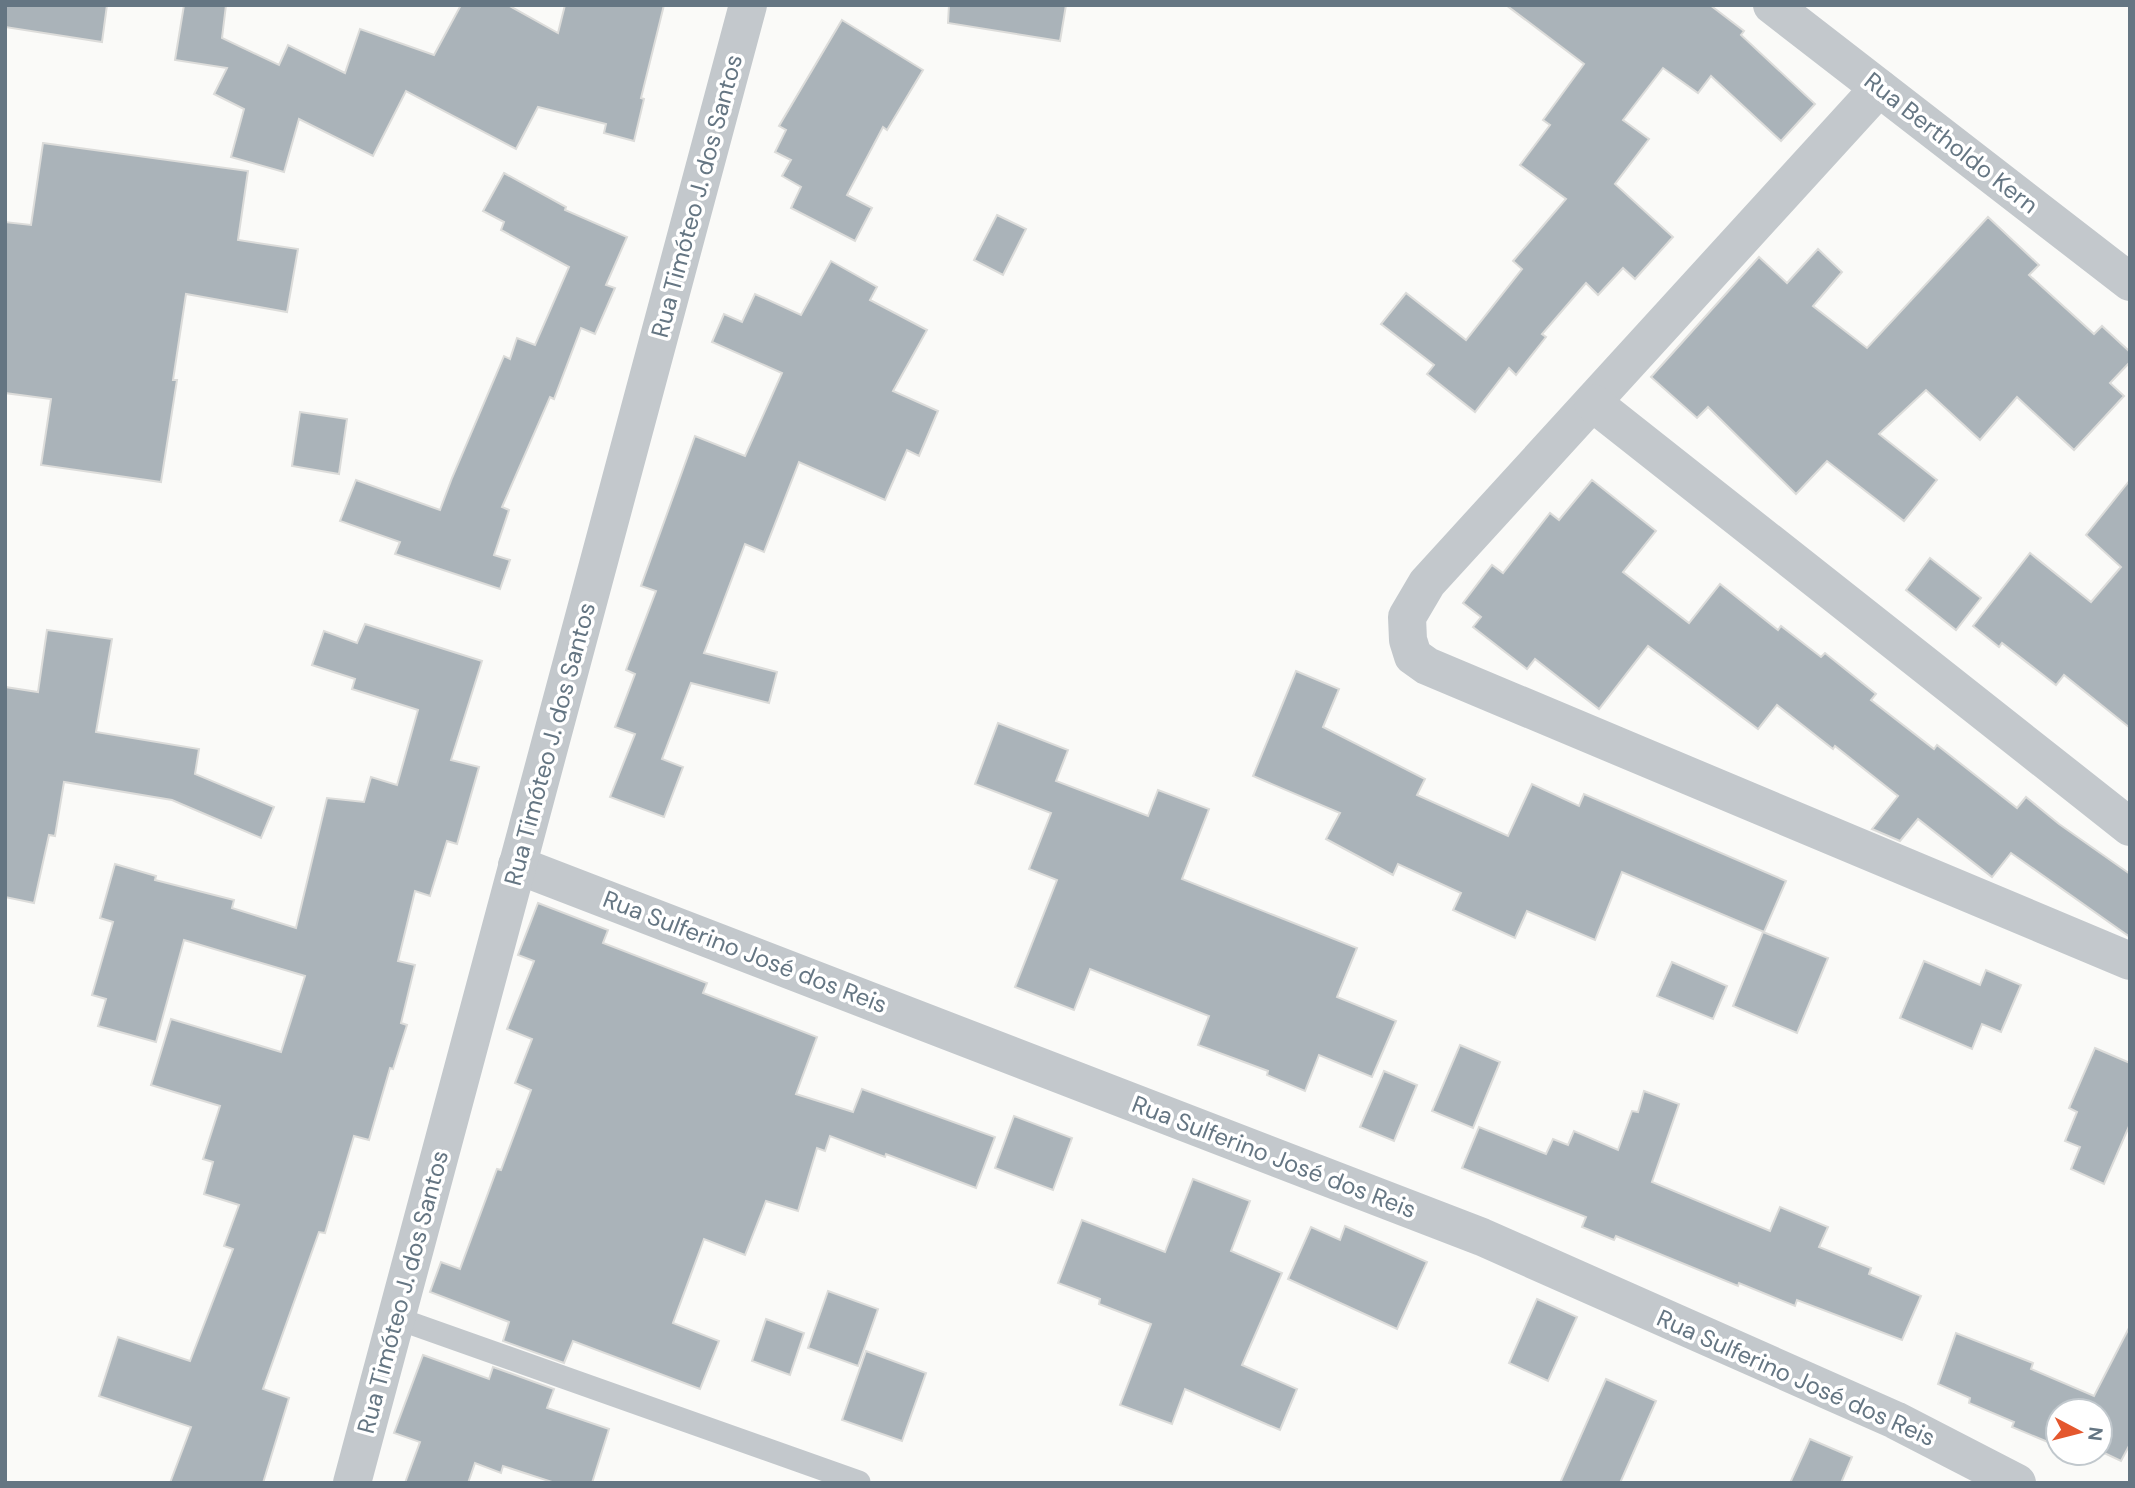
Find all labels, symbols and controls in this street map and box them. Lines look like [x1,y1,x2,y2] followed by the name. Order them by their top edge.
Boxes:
[644,51,749,341] street label: Rua Timóteo J. dos Santos
[1858,65,2045,220] street label: Rua Bertholdo Kern
[497,599,602,889] street label: Rua Timóteo J. dos Santos
[599,883,892,1020] street label: Rua Sulferino José dos Reis
[1128,1088,1421,1225] street label: Rua Sulferino José dos Reis
[350,1147,455,1437] street label: Rua Timóteo J. dos Santos
[1652,1302,1940,1453] street label: Rua Sulferino José dos Reis
[2044,1397,2114,1467] north arrow
[2082,1426,2109,1442] text: N

